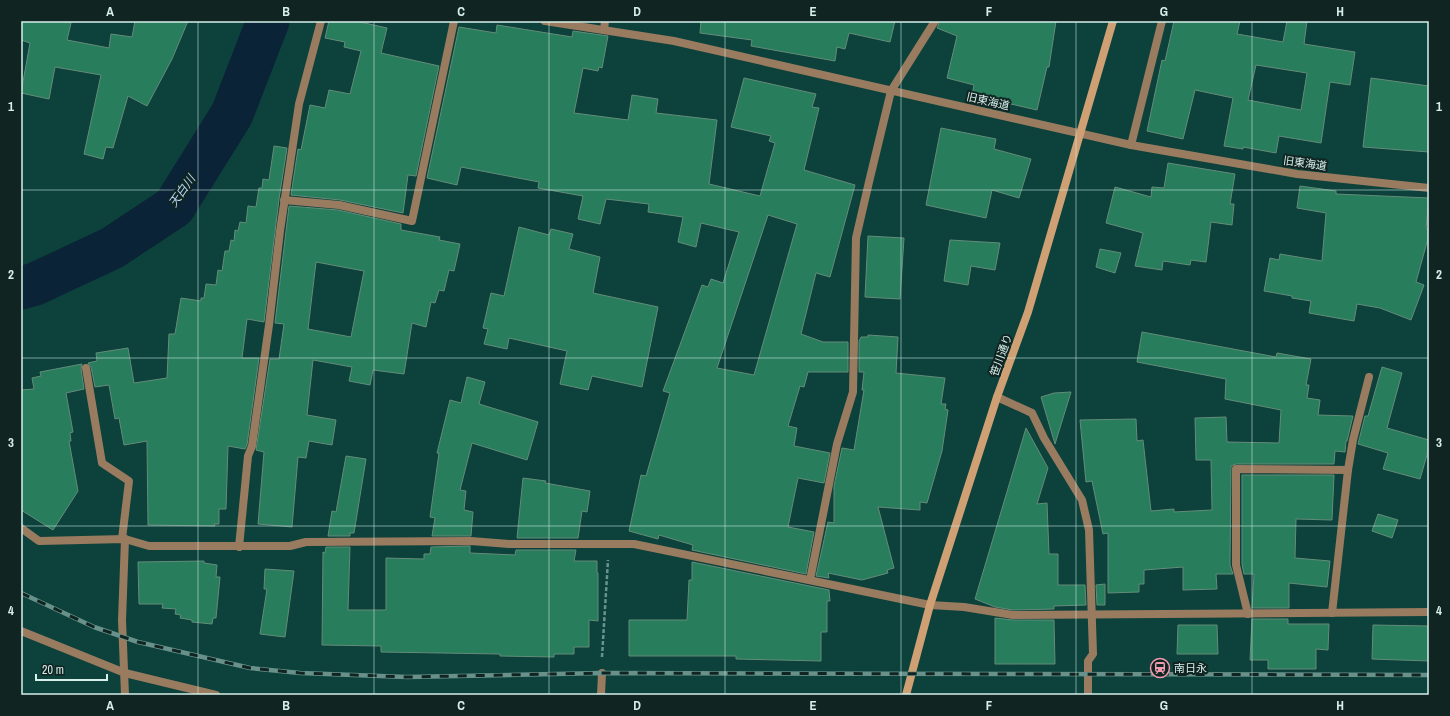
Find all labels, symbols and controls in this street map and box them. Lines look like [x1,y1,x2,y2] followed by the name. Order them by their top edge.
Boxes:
[106,3,114,20] text: A
[282,3,290,20] text: B
[457,3,465,20] text: C
[633,3,641,20] text: D
[809,3,817,20] text: E
[986,3,993,20] text: F
[1160,3,1168,20] text: G
[1336,3,1344,20] text: H
[965,89,1011,113] street label: 旧東海道
[8,98,14,115] text: 1
[1436,98,1442,115] text: 1
[1282,153,1328,173] street label: 旧東海道
[165,170,200,210] water label: 天白川
[8,266,14,283] text: 2
[1436,266,1442,283] text: 2
[987,332,1015,378] street label: 笹川通り
[8,434,14,451] text: 3
[1436,434,1442,451] text: 3
[8,602,14,619] text: 4
[1436,602,1442,619] text: 4
[36,656,107,682] scale bar
[1149,657,1171,679] station icon: 南日永
[1174,661,1207,675] place label: 南日永
[42,662,64,678] text: 20 m
[106,697,114,714] text: A
[282,697,290,714] text: B
[457,697,465,714] text: C
[633,697,641,714] text: D
[809,697,817,714] text: E
[986,697,993,714] text: F
[1160,697,1168,714] text: G
[1336,697,1344,714] text: H

